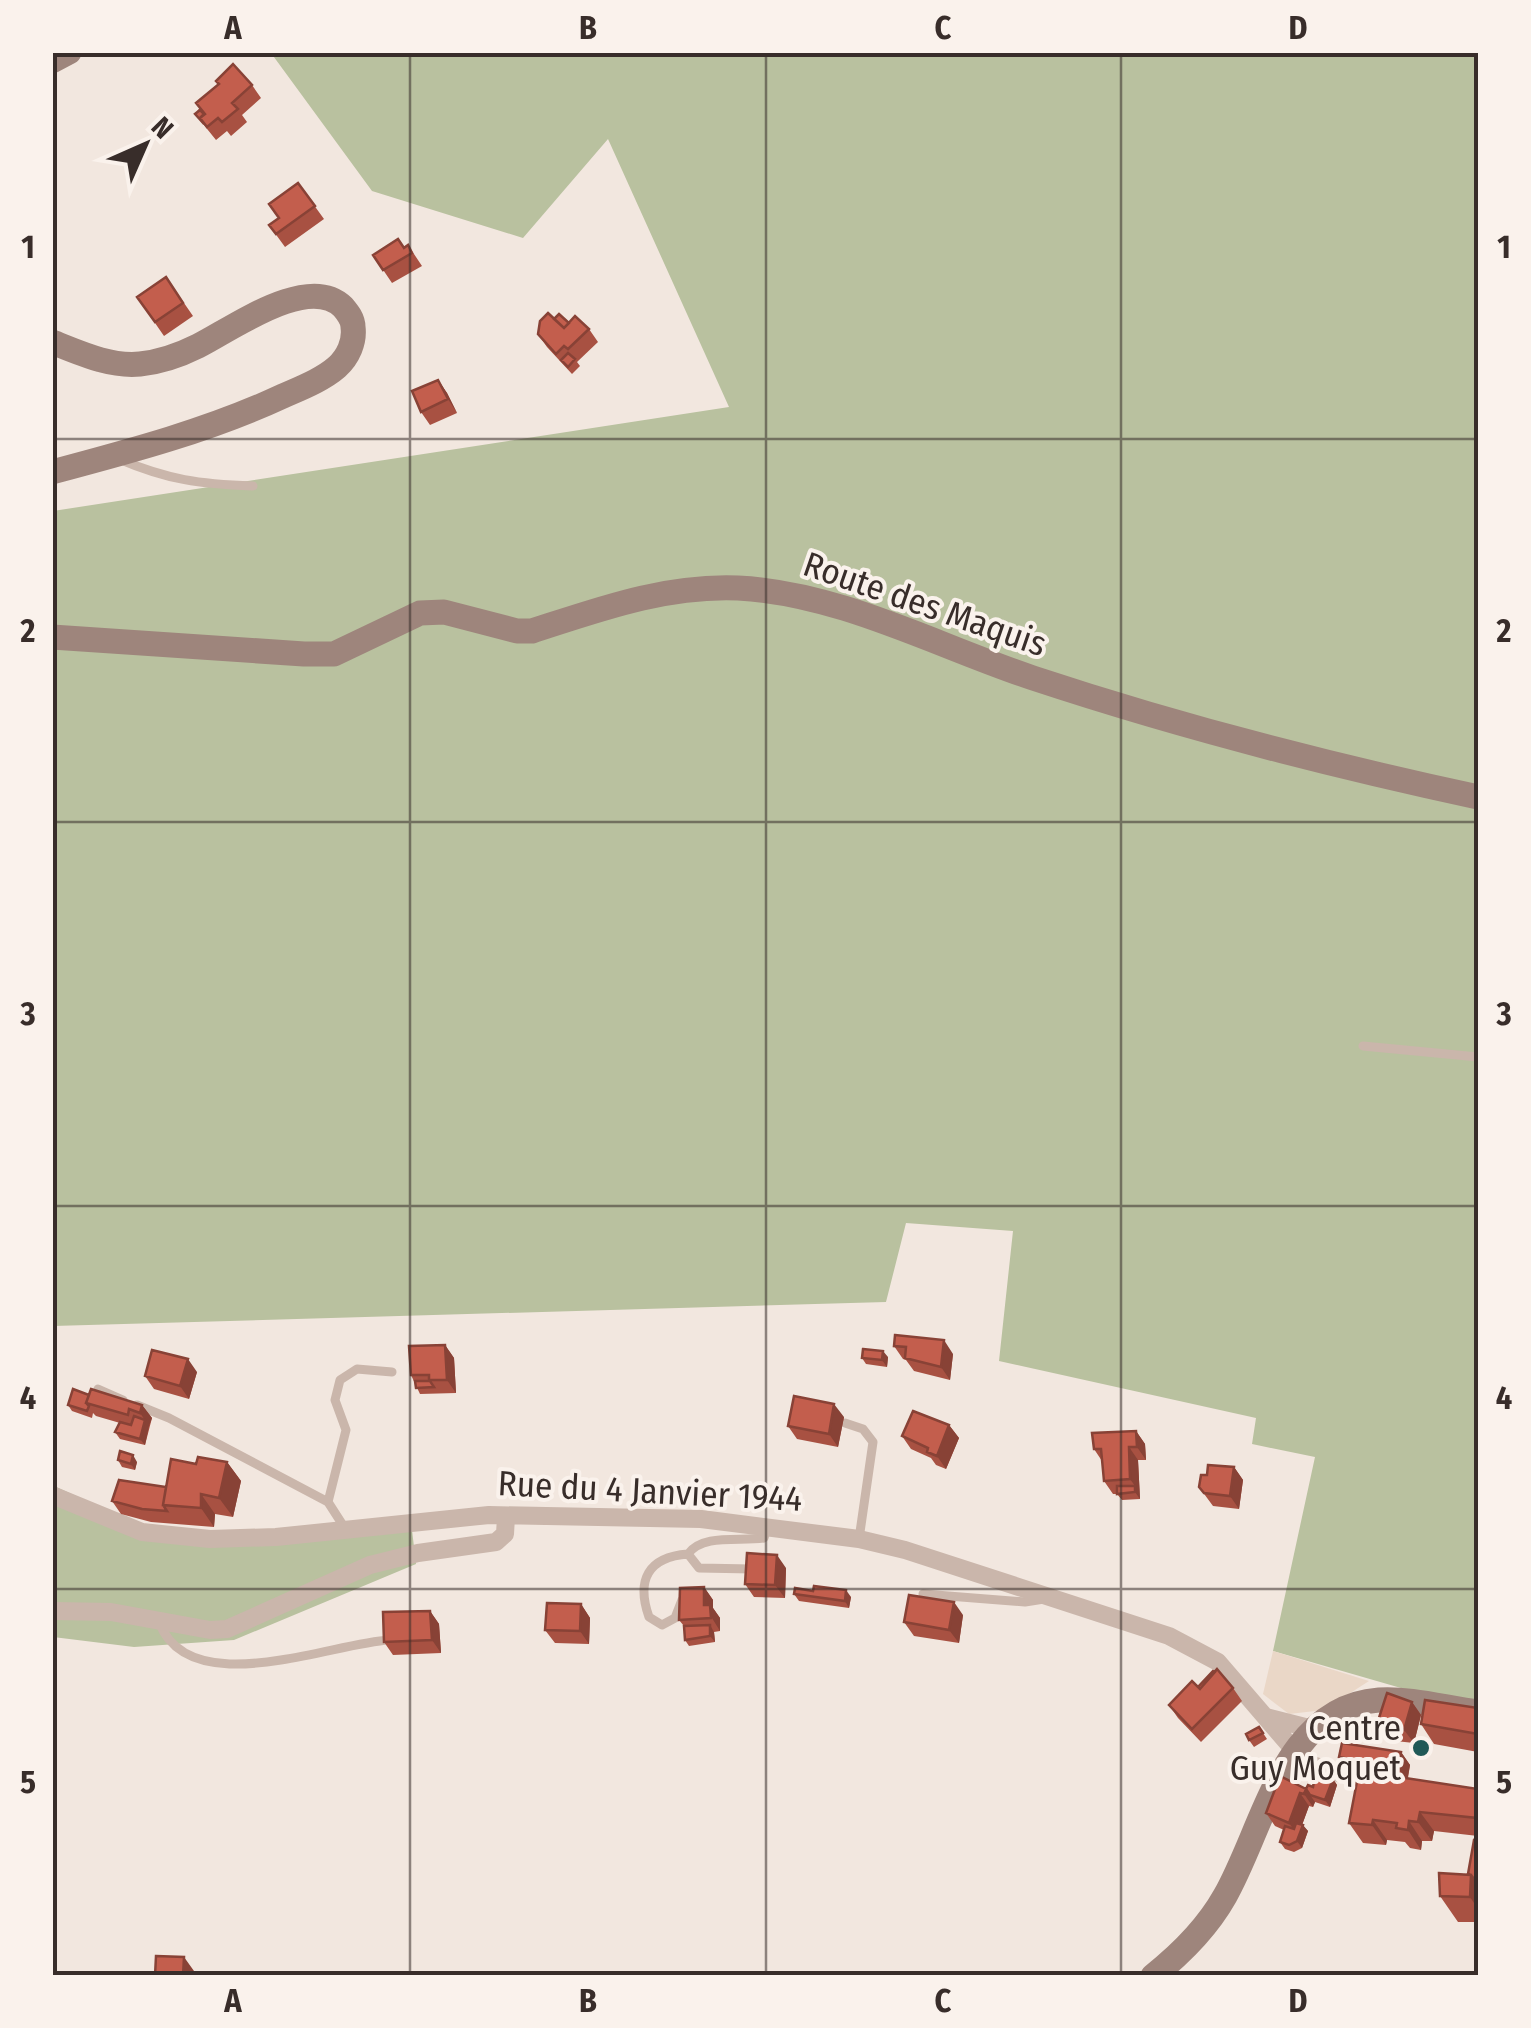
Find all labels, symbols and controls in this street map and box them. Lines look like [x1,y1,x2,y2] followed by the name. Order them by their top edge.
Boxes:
[223,9,242,47] text: A
[579,9,597,47] text: B
[935,9,952,47] text: C
[1288,9,1308,47] text: D
[95,95,195,195] north arrow
[145,110,180,145] text: N
[21,228,35,266] text: 1
[1497,228,1511,266] text: 1
[798,543,1052,665] street label: Route des Maquis
[20,612,36,650] text: 2
[1496,612,1512,650] text: 2
[19,995,36,1033] text: 3
[1495,995,1512,1033] text: 3
[20,1379,36,1417] text: 4
[1496,1379,1512,1417] text: 4
[497,1462,803,1520] street label: Rue du 4 Janvier 1944
[1230,1707,1402,1789] place label: Centre Guy Moquet
[1410,1737,1432,1759] marker: Centre Guy Moquet
[20,1763,36,1801] text: 5
[1496,1763,1512,1801] text: 5
[223,1982,242,2020] text: A
[579,1982,597,2020] text: B
[935,1982,952,2020] text: C
[1288,1982,1308,2020] text: D

